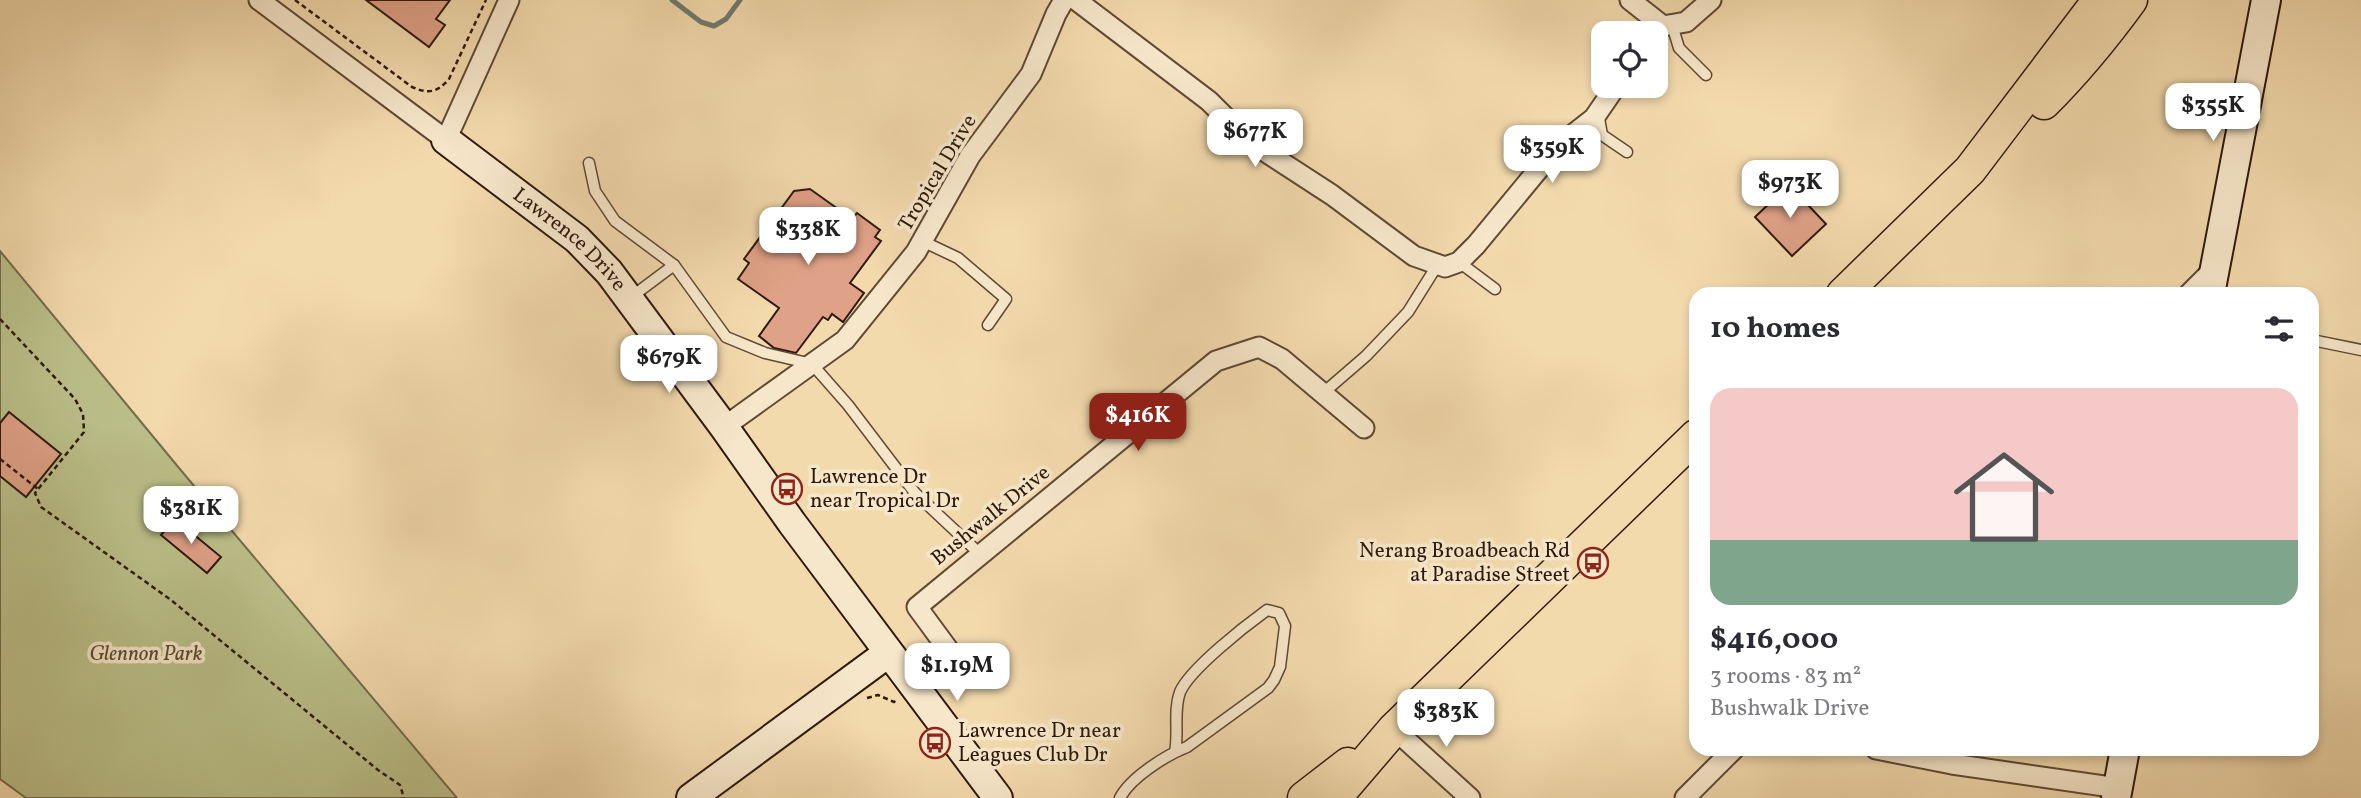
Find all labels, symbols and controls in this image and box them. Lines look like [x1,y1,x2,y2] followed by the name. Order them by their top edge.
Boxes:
[1591,21,1668,98] map controls
[1591,21,1668,98] button: locate
[2164,83,2262,143] pin: $355K
[2181,90,2245,122] text: $355K
[892,109,984,237] street label: Tropical Drive
[1206,110,1304,169] pin: $677K
[1223,116,1287,148] text: $677K
[1503,125,1601,185] pin: $359K
[1520,132,1584,164] text: $359K
[1741,160,1839,220] pin: $973K
[1758,167,1822,199] text: $973K
[507,181,633,297] street label: Lawrence Drive
[759,208,857,267] pin: $338K
[775,214,841,246] text: $338K
[1710,308,1840,350] text: 10 homes
[2260,310,2298,348] icon: filters
[620,336,718,395] pin: $679K
[636,342,702,374] text: $679K
[1089,393,1187,453] pin: $416K
[1105,400,1171,432] text: $416K
[1941,434,2067,560] icon: home
[925,459,1057,573] street label: Bushwalk Drive
[810,463,960,516] place label: Lawrence Dr near Tropical Dr
[770,472,804,506] bus stop icon: Lawrence Dr near Tropical Dr
[142,486,240,546] pin: $381K
[160,493,223,525] text: $381K
[1359,537,1570,590] place label: Nerang Broadbeach Rd at Paradise Street
[1576,546,1610,580] bus stop icon: Nerang Broadbeach Rd at Paradise Street
[1710,619,1838,661] text: $416,000
[90,640,203,669] park label: Glennon Park
[900,644,1014,703] pin: $1.19M
[921,650,993,682] text: $1.19M
[1710,661,1861,693] text: 3 rooms · 83 m²
[1397,690,1495,749] pin: $383K
[1710,693,1869,725] text: Bushwalk Drive
[1413,696,1479,728] text: $383K
[958,717,1121,770] place label: Lawrence Dr near Leagues Club Dr
[918,726,952,760] bus stop icon: Lawrence Dr near Leagues Club Dr

